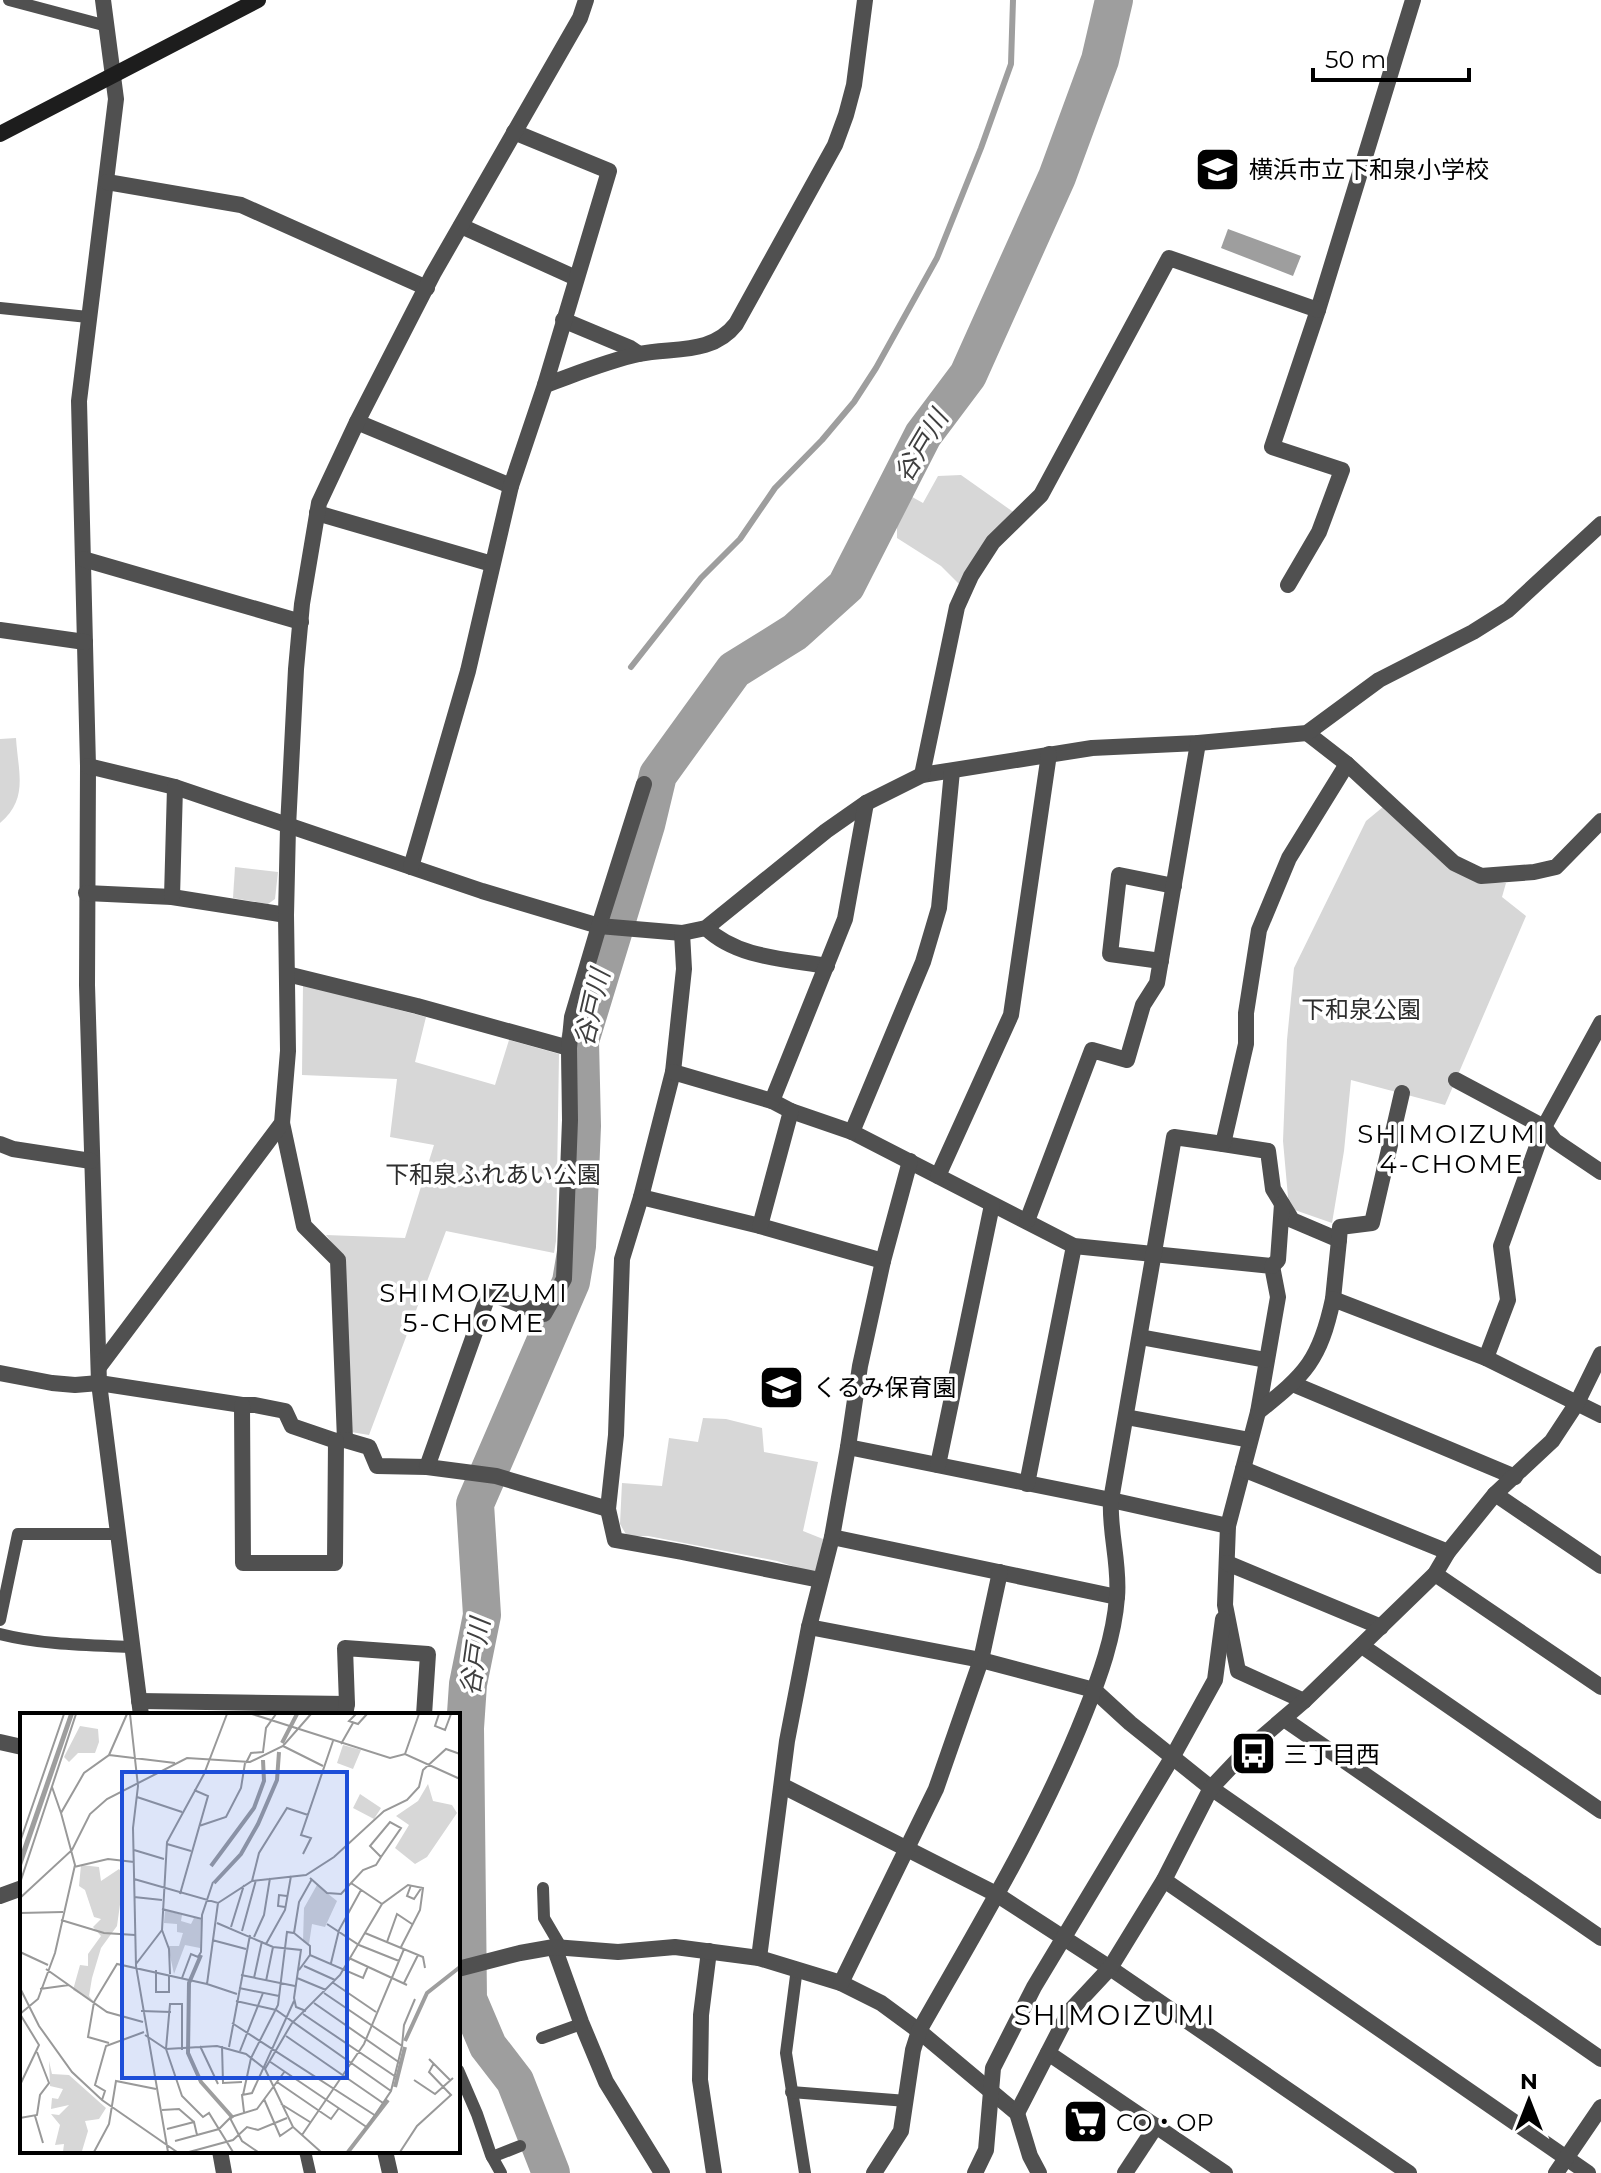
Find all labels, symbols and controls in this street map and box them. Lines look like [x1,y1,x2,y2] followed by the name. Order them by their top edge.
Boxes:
[1313,32,1469,82] scale bar
[1325,45,1386,74] text: 50 m
[1194,145,1242,193] school or university icon: 横浜市立下和泉小学校
[1249,155,1489,184] place label: 横浜市立下和泉小学校
[887,402,956,488] water label: 谷戸川
[568,963,617,1050] water label: 谷戸川
[1301,995,1421,1024] park label: 下和泉公園
[1357,1118,1547,1180] district label: SHIMOIZUMI 4-CHOME
[385,1160,601,1189] park label: 下和泉ふれあい公園
[379,1277,569,1339] district label: SHIMOIZUMI 5-CHOME
[758,1363,806,1411] school or university icon: くるみ保育園
[813,1373,957,1402] place label: くるみ保育園
[454,1613,497,1698] water label: 谷戸川
[20,1713,460,2153] inset map
[1229,1730,1277,1778] bus stop icon: 三丁目西
[1284,1740,1380,1769] place label: 三丁目西
[1014,1998,1216,2032] district label: SHIMOIZUMI
[1489,2061,1569,2141] north arrow
[1520,2068,1538,2095] text: N
[1061,2098,1109,2146] supermarket icon: CO・OP
[1116,2108,1214,2137] place label: CO・OP

